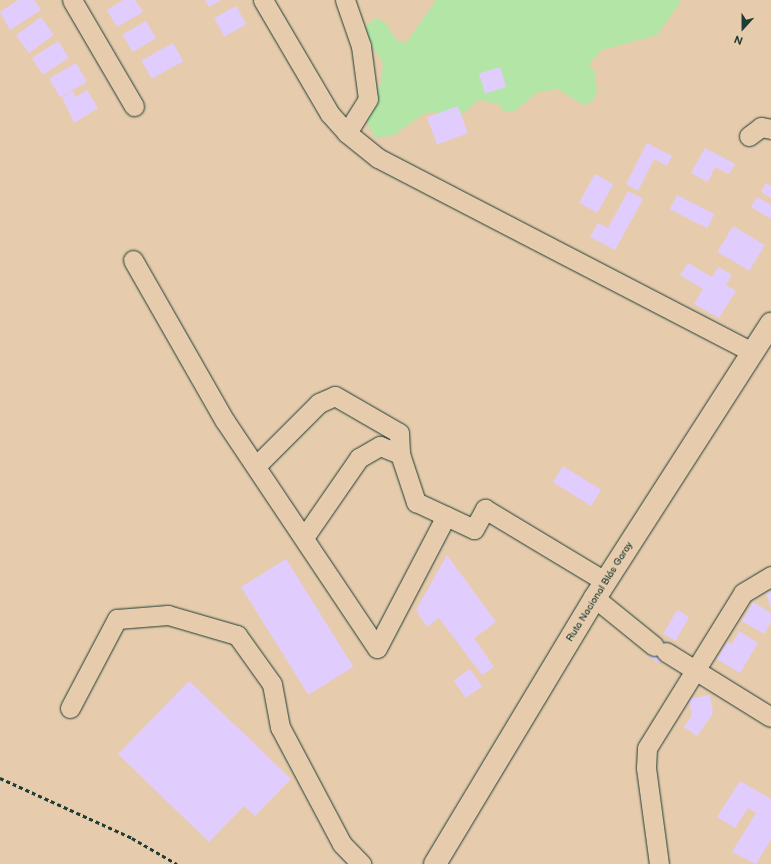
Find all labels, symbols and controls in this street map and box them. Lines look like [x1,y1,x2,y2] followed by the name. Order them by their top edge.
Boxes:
[723,8,763,48] north arrow
[732,32,745,47] text: N
[564,540,636,644] street label: Ruta Nacional Blás Garay

